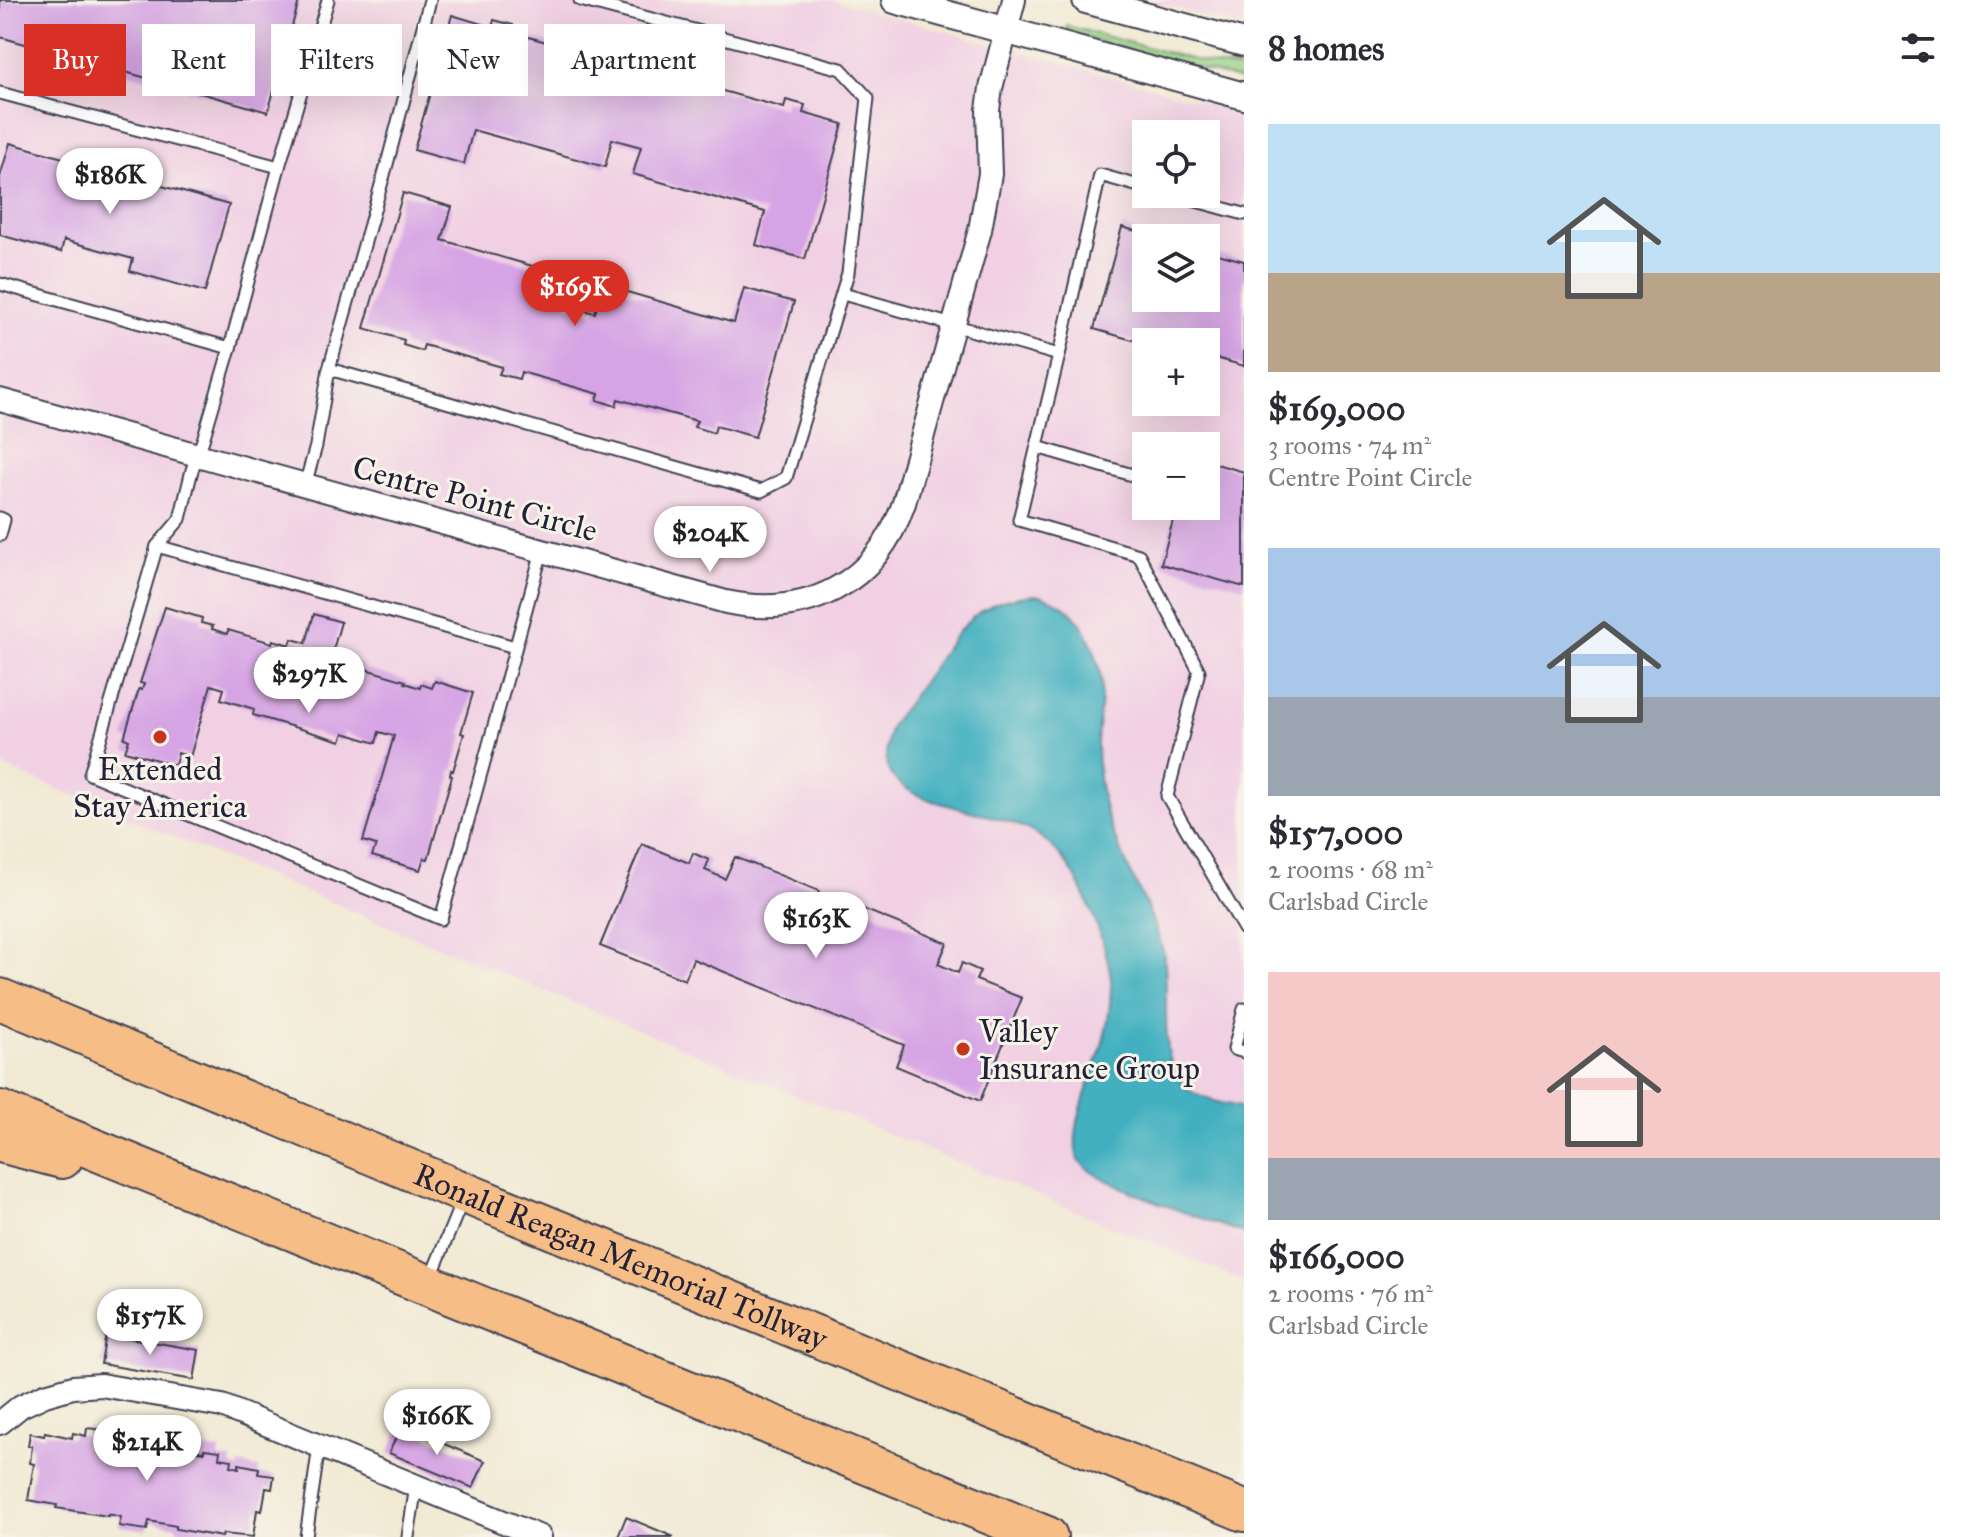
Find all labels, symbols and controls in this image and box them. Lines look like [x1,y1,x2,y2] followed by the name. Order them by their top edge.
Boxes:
[24,24,126,96] chip: Buy
[142,24,255,96] chip: Rent
[271,24,402,96] chip: Filters
[418,24,528,96] chip: New
[544,24,725,96] chip: Apartment
[1896,26,1940,70] icon: filters
[1268,28,1384,69] text: 8 homes
[1132,120,1220,520] map controls
[1132,120,1220,208] button: locate
[54,148,166,216] pin: $186K
[74,158,146,190] text: $186K
[1532,176,1676,320] icon: home
[1132,224,1220,312] button: layers
[519,260,631,328] pin: $169K
[539,270,611,302] text: $169K
[1132,328,1220,416] button: +
[1268,388,1406,429] text: $169,000
[1268,429,1431,461] text: 3 rooms · 74 m²
[1132,432,1220,520] button: −
[348,448,602,550] street label: Centre Point Circle
[1268,461,1472,493] text: Centre Point Circle
[654,506,766,574] pin: $204K
[672,516,748,548] text: $204K
[1532,600,1676,744] icon: home
[253,647,365,715] pin: $297K
[272,657,346,689] text: $297K
[151,728,169,746] marker: Extended Stay America
[73,750,248,826] place label: Extended Stay America
[1268,812,1403,853] text: $157,000
[1268,853,1433,885] text: 2 rooms · 68 m²
[1268,885,1428,917] text: Carlsbad Circle
[760,892,872,960] pin: $163K
[782,902,850,934] text: $163K
[978,1012,1200,1088] place label: Valley Insurance Group
[1532,1024,1676,1168] icon: home
[954,1040,972,1058] marker: Valley Insurance Group
[408,1154,834,1359] street label: Ronald Reagan Memorial Tollway
[1268,1236,1405,1277] text: $166,000
[1268,1277,1433,1309] text: 2 rooms · 76 m²
[94,1289,206,1357] pin: $157K
[115,1299,185,1331] text: $157K
[1268,1309,1428,1341] text: Carlsbad Circle
[381,1389,493,1457] pin: $166K
[402,1399,472,1431] text: $166K
[91,1415,203,1483] pin: $214K
[111,1425,183,1457] text: $214K

